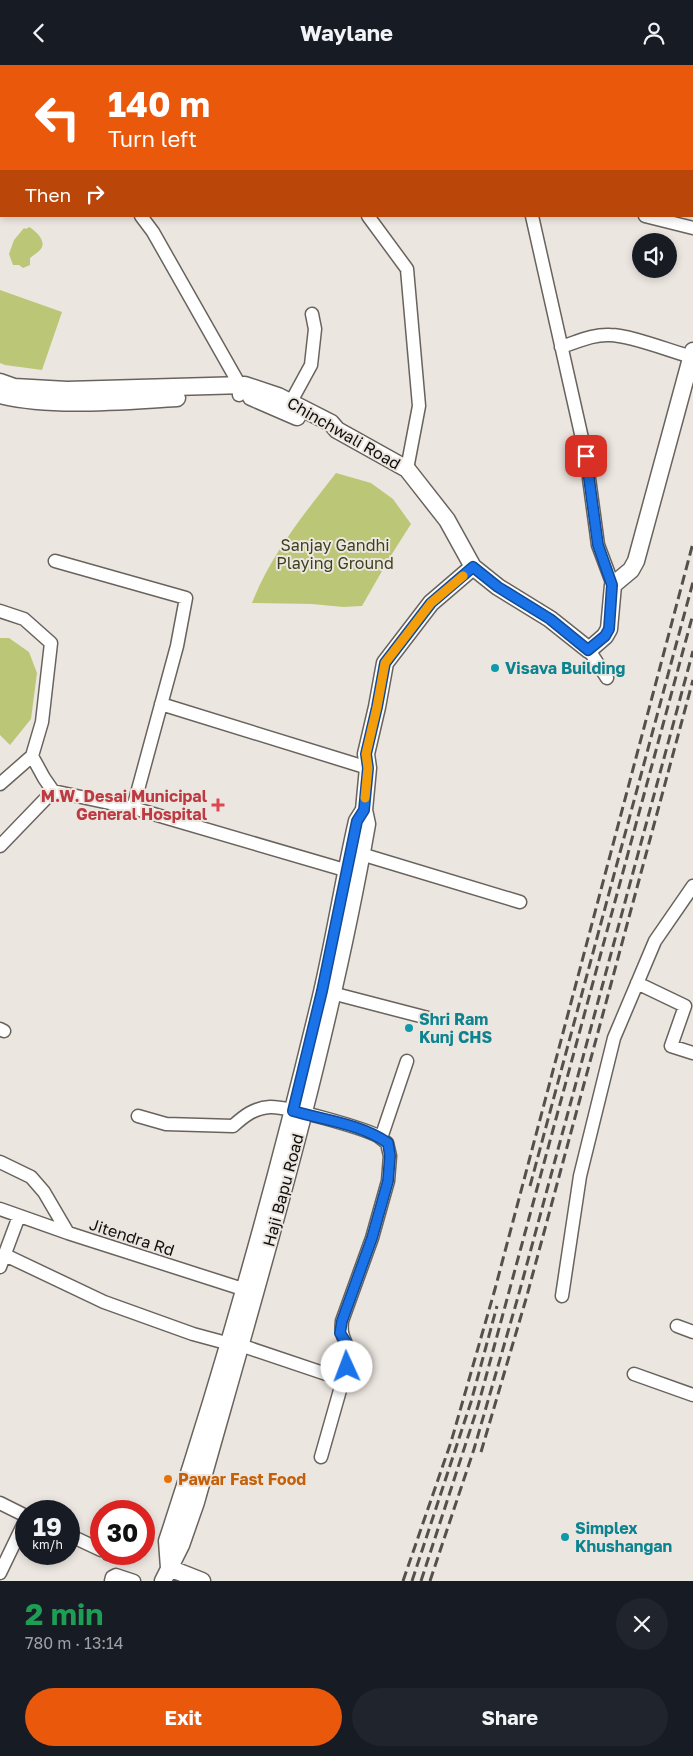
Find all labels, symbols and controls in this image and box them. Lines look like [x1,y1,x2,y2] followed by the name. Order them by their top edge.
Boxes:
[25,19,53,47] icon: back
[300,19,393,46] text: Waylane
[640,19,668,47] icon: person
[108,83,210,125] text: 140 m
[25,85,90,150] icon: left
[108,125,197,152] text: Turn left
[81,180,109,208] icon: right
[25,183,71,206] text: Then
[632,233,677,278] map controls
[632,233,677,278] button: sound
[284,392,404,474] street label: Chinchwali Road
[565,435,607,477] pin
[572,442,600,470] icon: arrive
[276,535,394,573] park label: Sanjay Gandhi Playing Ground
[505,658,625,678] place label: Visava Building
[489,662,501,674] marker: Visava Building
[41,786,208,824] place label: M.W. Desai Municipal General Hospital
[211,798,225,812] marker: M.W. Desai Municipal General Hospital
[419,1009,492,1047] place label: Shri Ram Kunj CHS
[403,1022,415,1034] marker: Shri Ram Kunj CHS
[258,1131,308,1249] street label: Haji Bapu Road
[87,1214,177,1260] street label: Jitendra Rd
[320,1340,372,1392] position arrow
[178,1469,306,1489] place label: Pawar Fast Food
[162,1473,174,1485] marker: Pawar Fast Food
[90,1500,155,1565] speed limit sign: 30
[33,1511,62,1542] text: 19
[575,1518,672,1556] place label: Simplex Khushangan
[559,1531,571,1543] marker: Simplex Khushangan
[32,1537,63,1552] text: km/h
[25,1596,103,1632] text: 2 min
[616,1598,668,1650] button: close
[25,1633,124,1653] text: 780 m · 13:14
[25,1688,342,1746] button: Exit
[352,1688,668,1746] button: Share

